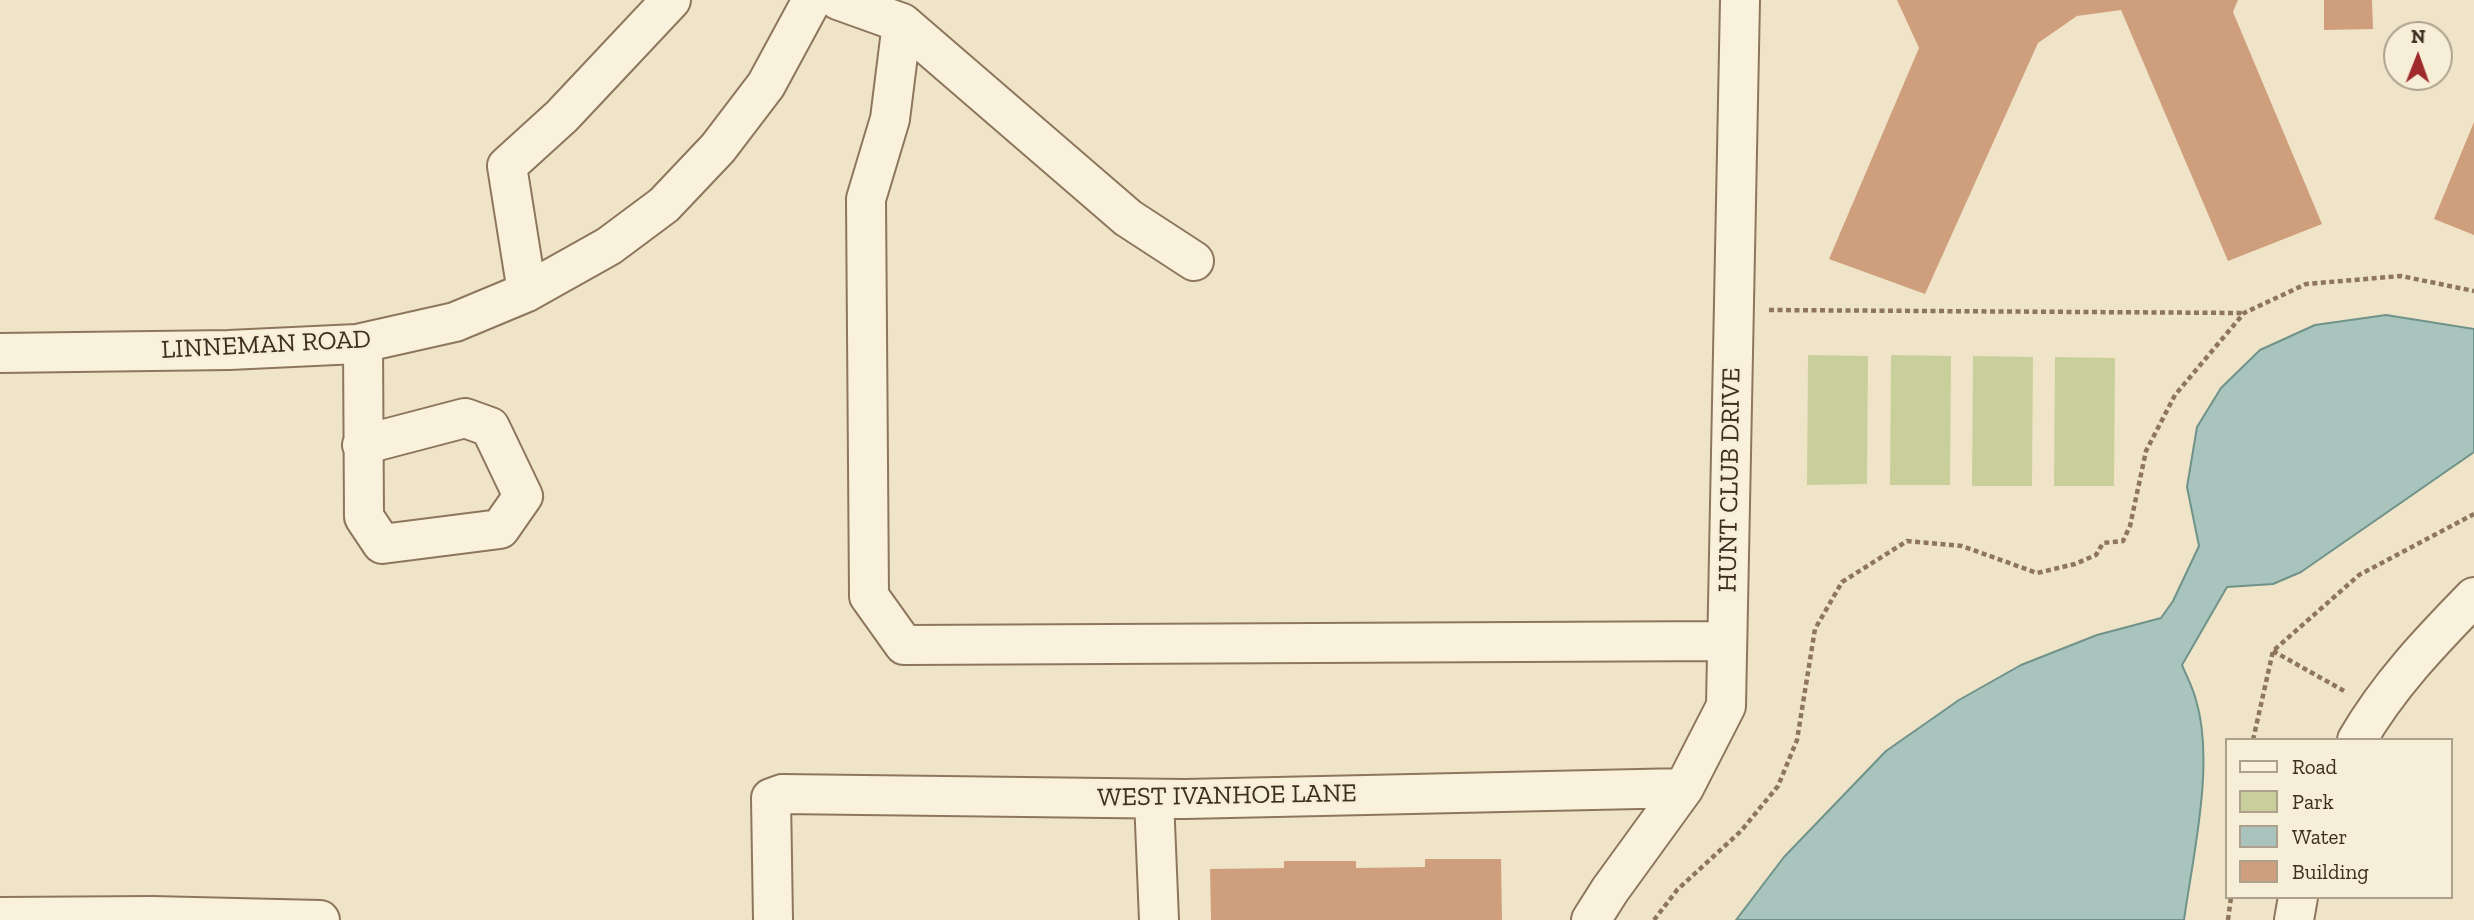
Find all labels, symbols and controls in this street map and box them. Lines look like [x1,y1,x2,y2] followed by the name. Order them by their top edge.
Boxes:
[2383,21,2453,91] north arrow
[2411,25,2426,48] text: N
[160,324,372,366] street label: LINNEMAN ROAD
[1712,367,1748,593] street label: HUNT CLUB DRIVE
[2226,738,2453,899] legend
[2292,754,2337,779] text: Road
[1097,778,1357,814] street label: WEST IVANHOE LANE
[2292,789,2334,814] text: Park
[2292,824,2347,849] text: Water
[2292,859,2369,884] text: Building

